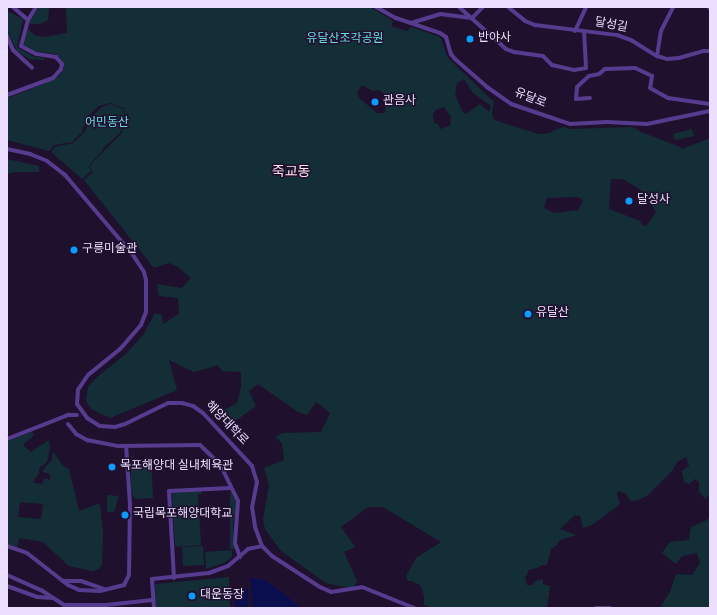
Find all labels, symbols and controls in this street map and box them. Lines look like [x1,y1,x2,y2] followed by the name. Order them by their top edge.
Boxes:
[593,16,629,36] street label: 달성길
[478,32,511,46] place label: 반야사
[306,33,384,47] park label: 유달산조각공원
[465,34,475,44] marker: 반야사
[512,86,548,112] street label: 유달로
[383,95,416,109] place label: 관음사
[370,97,380,107] marker: 관음사
[85,117,129,131] park label: 어민동산
[272,165,310,181] district label: 죽교동
[637,194,670,208] place label: 달성사
[624,196,634,206] marker: 달성사
[82,243,137,257] place label: 구릉미술관
[69,245,79,255] marker: 구릉미술관
[536,307,569,321] place label: 유달산
[523,309,533,319] marker: 유달산
[202,399,250,449] street label: 해양대학로
[120,460,233,474] place label: 목포해양대 실내체육관
[107,462,117,472] marker: 목포해양대 실내체육관
[133,508,232,522] place label: 국립목포해양대학교
[120,510,130,520] marker: 국립목포해양대학교
[200,589,244,603] place label: 대운동장
[187,591,197,601] marker: 대운동장

